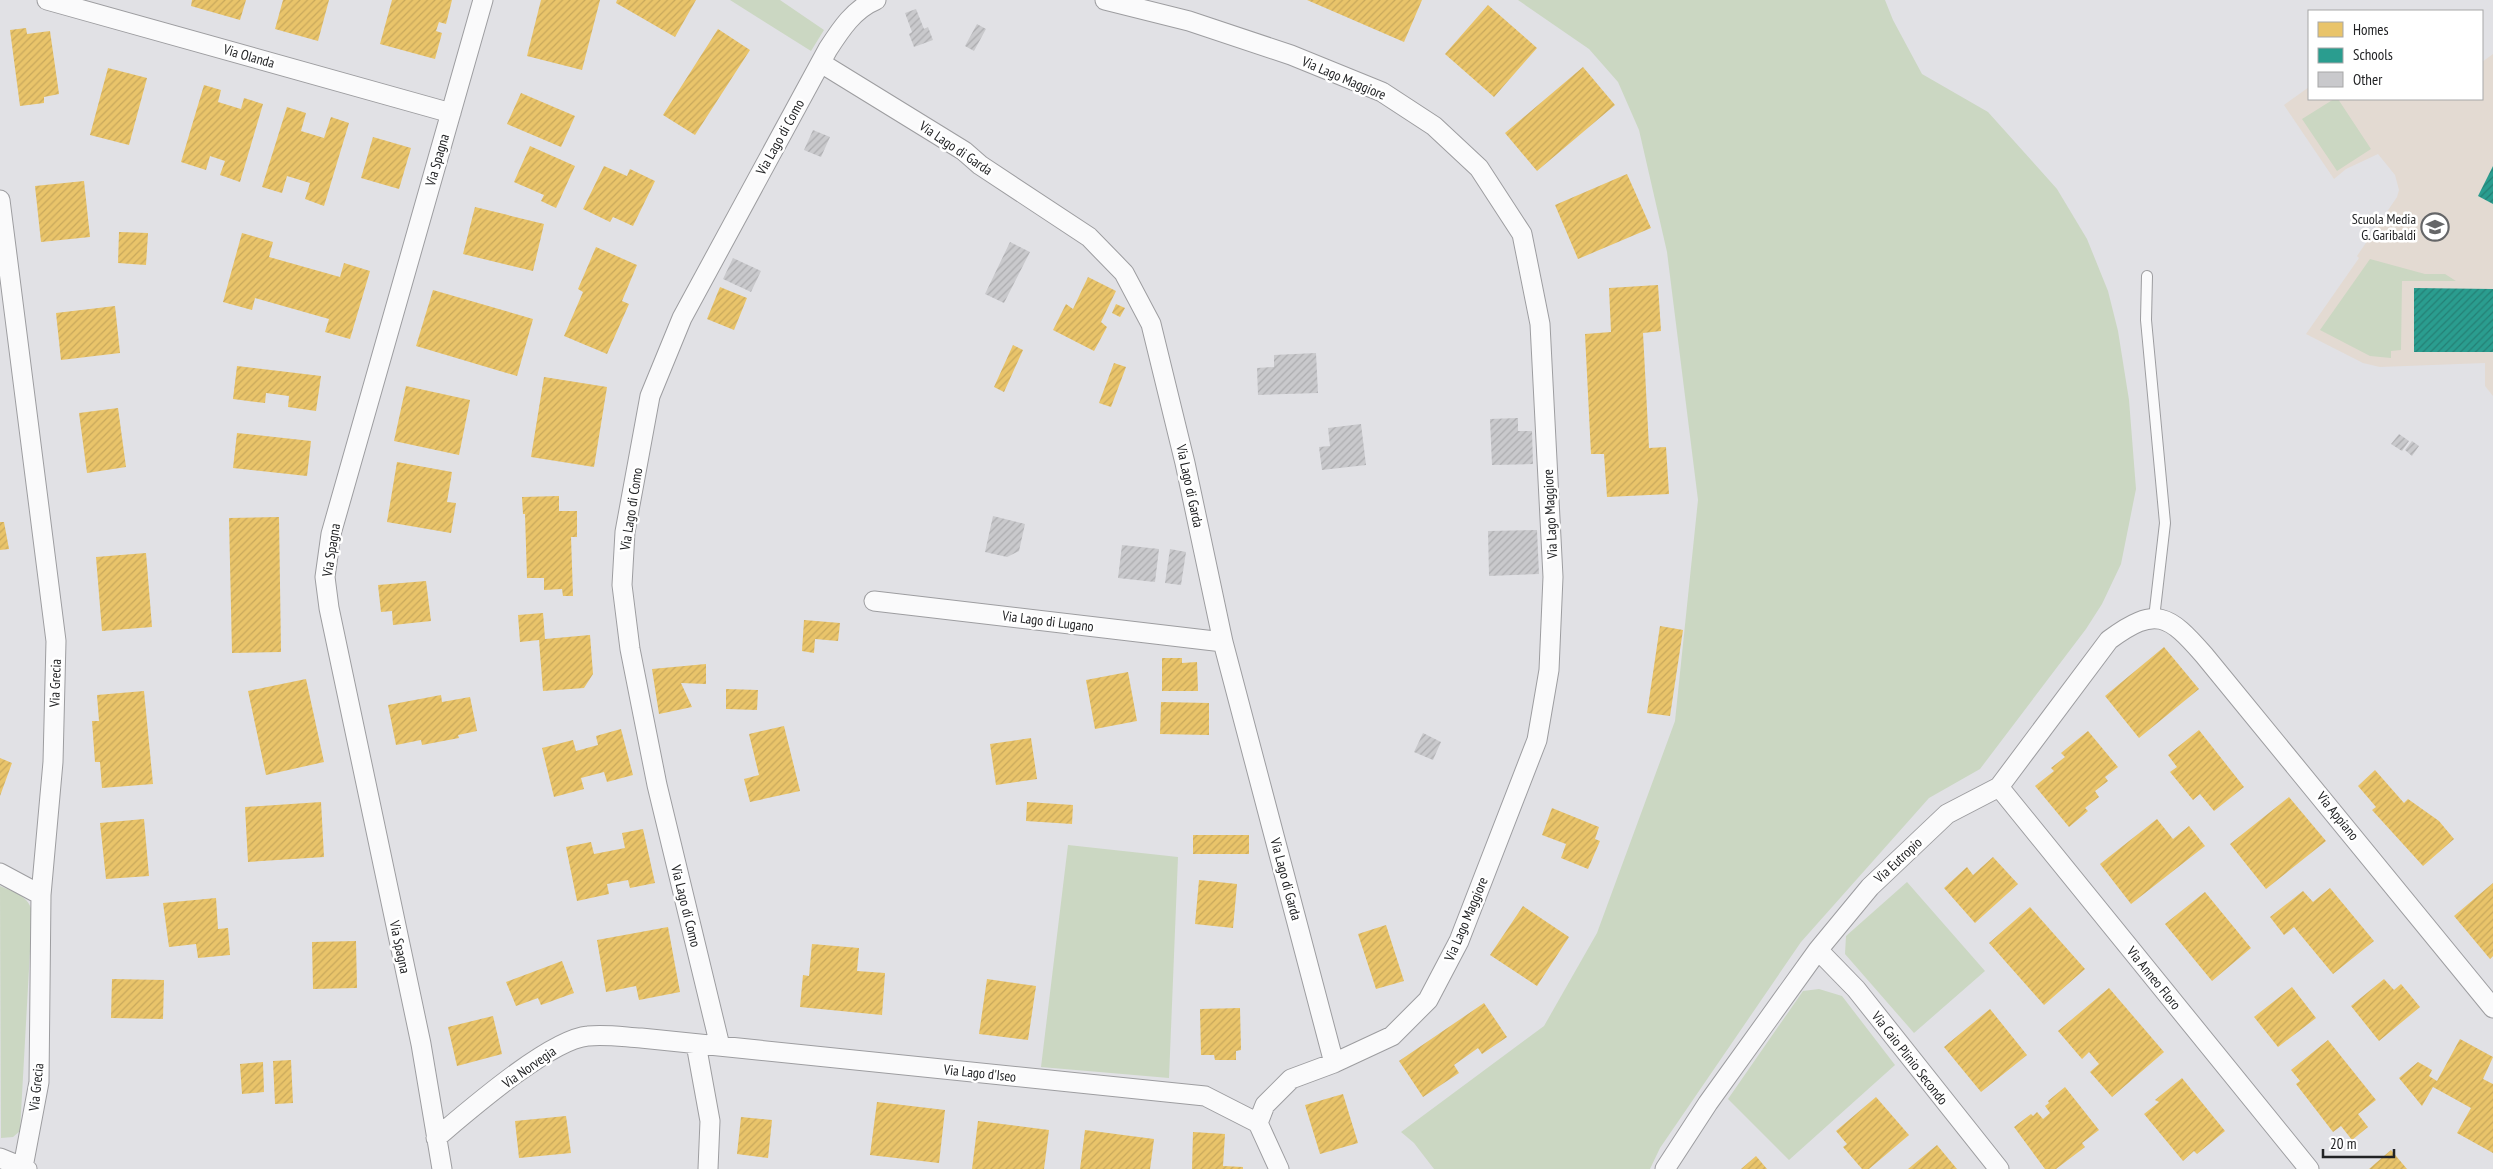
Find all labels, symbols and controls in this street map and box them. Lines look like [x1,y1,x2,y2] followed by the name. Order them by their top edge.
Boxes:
[2308,10,2483,100] legend
[2353,20,2389,39] text: Homes
[220,40,277,72] street label: Via Olanda
[2353,45,2393,64] text: Schools
[1298,52,1389,104] street label: Via Lago Maggiore
[2353,70,2383,89] text: Other
[751,96,808,179] street label: Via Lago di Como
[915,116,996,179] street label: Via Lago di Garda
[421,132,453,189] street label: Via Spagna
[2352,210,2416,244] place label: Scuola Media G. Garibaldi
[2420,212,2450,242] school or university icon: Scuola Media G. Garibaldi
[1172,442,1208,529] street label: Via Lago di Garda
[615,466,646,553] street label: Via Lago di Como
[1539,469,1561,560] street label: Via Lago Maggiore
[318,522,344,579] street label: Via Spagna
[1000,606,1095,636] street label: Via Lago di Lugano
[45,659,65,708] street label: Via Grecia
[2312,787,2363,844] street label: Via Appiano
[1870,833,1926,887] street label: Via Eutropio
[1266,835,1306,922] street label: Via Lago di Garda
[667,862,705,949] street label: Via Lago di Como
[1440,874,1492,965] street label: Via Lago Maggiore
[385,918,414,975] street label: Via Spagna
[2122,942,2185,1013] street label: Via Anneo Floro
[1867,1007,1952,1108] street label: Via Caio Plinio Secondo
[498,1042,559,1093] street label: Via Norvegia
[942,1060,1017,1086] street label: Via Lago d'Iseo
[24,1062,47,1113] street label: Via Grecia
[2323,1126,2394,1158] scale bar
[2330,1134,2356,1153] text: 20 m

